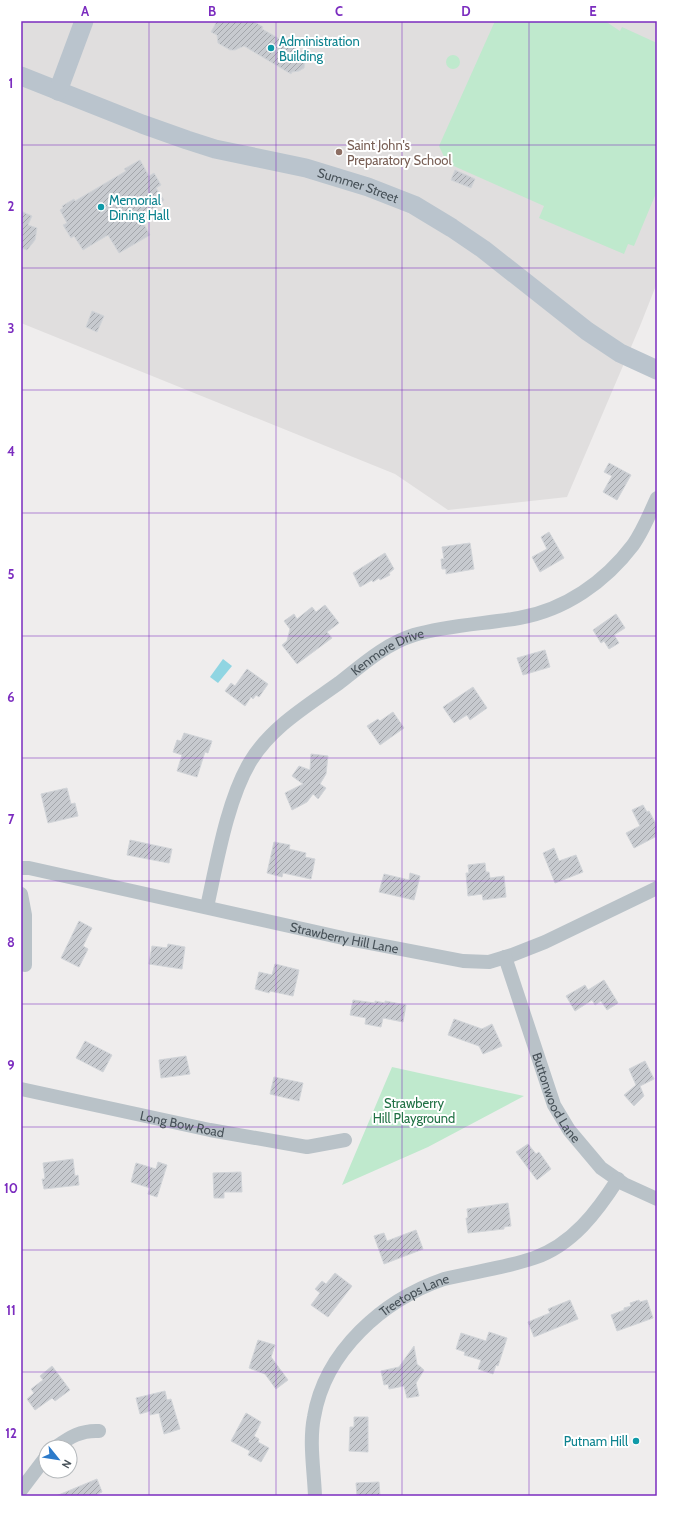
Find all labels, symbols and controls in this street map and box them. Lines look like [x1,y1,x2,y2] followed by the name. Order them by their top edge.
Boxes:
[81,3,90,19] text: A
[208,3,216,19] text: B
[335,3,343,19] text: C
[461,3,471,19] text: D
[589,3,597,19] text: E
[279,33,360,64] place label: Administration Building
[266,43,276,53] marker: Administration Building
[9,75,13,91] text: 1
[347,137,452,168] place label: Saint John's Preparatory School
[334,147,344,157] marker: Saint John's Preparatory School
[316,164,401,206] street label: Summer Street
[109,192,169,223] place label: Memorial Dining Hall
[8,198,15,214] text: 2
[96,202,106,212] marker: Memorial Dining Hall
[7,320,15,336] text: 3
[7,443,15,459] text: 4
[8,566,15,582] text: 5
[347,625,426,679] street label: Kenmore Drive
[7,689,15,705] text: 6
[8,811,15,827] text: 7
[289,918,400,957] street label: Strawberry Hill Lane
[7,934,15,950] text: 8
[529,1050,584,1146] street label: Buttonwood Lane
[7,1057,15,1073] text: 9
[373,1095,455,1126] park label: Strawberry Hill Playground
[139,1107,226,1140] street label: Long Bow Road
[4,1180,18,1196] text: 10
[376,1270,451,1319] street label: Treetops Lane
[6,1302,16,1318] text: 11
[5,1425,17,1441] text: 12
[564,1433,628,1449] place label: Putnam Hill
[631,1436,641,1446] marker: Putnam Hill
[38,1439,78,1479] north arrow
[59,1457,75,1471] text: N

